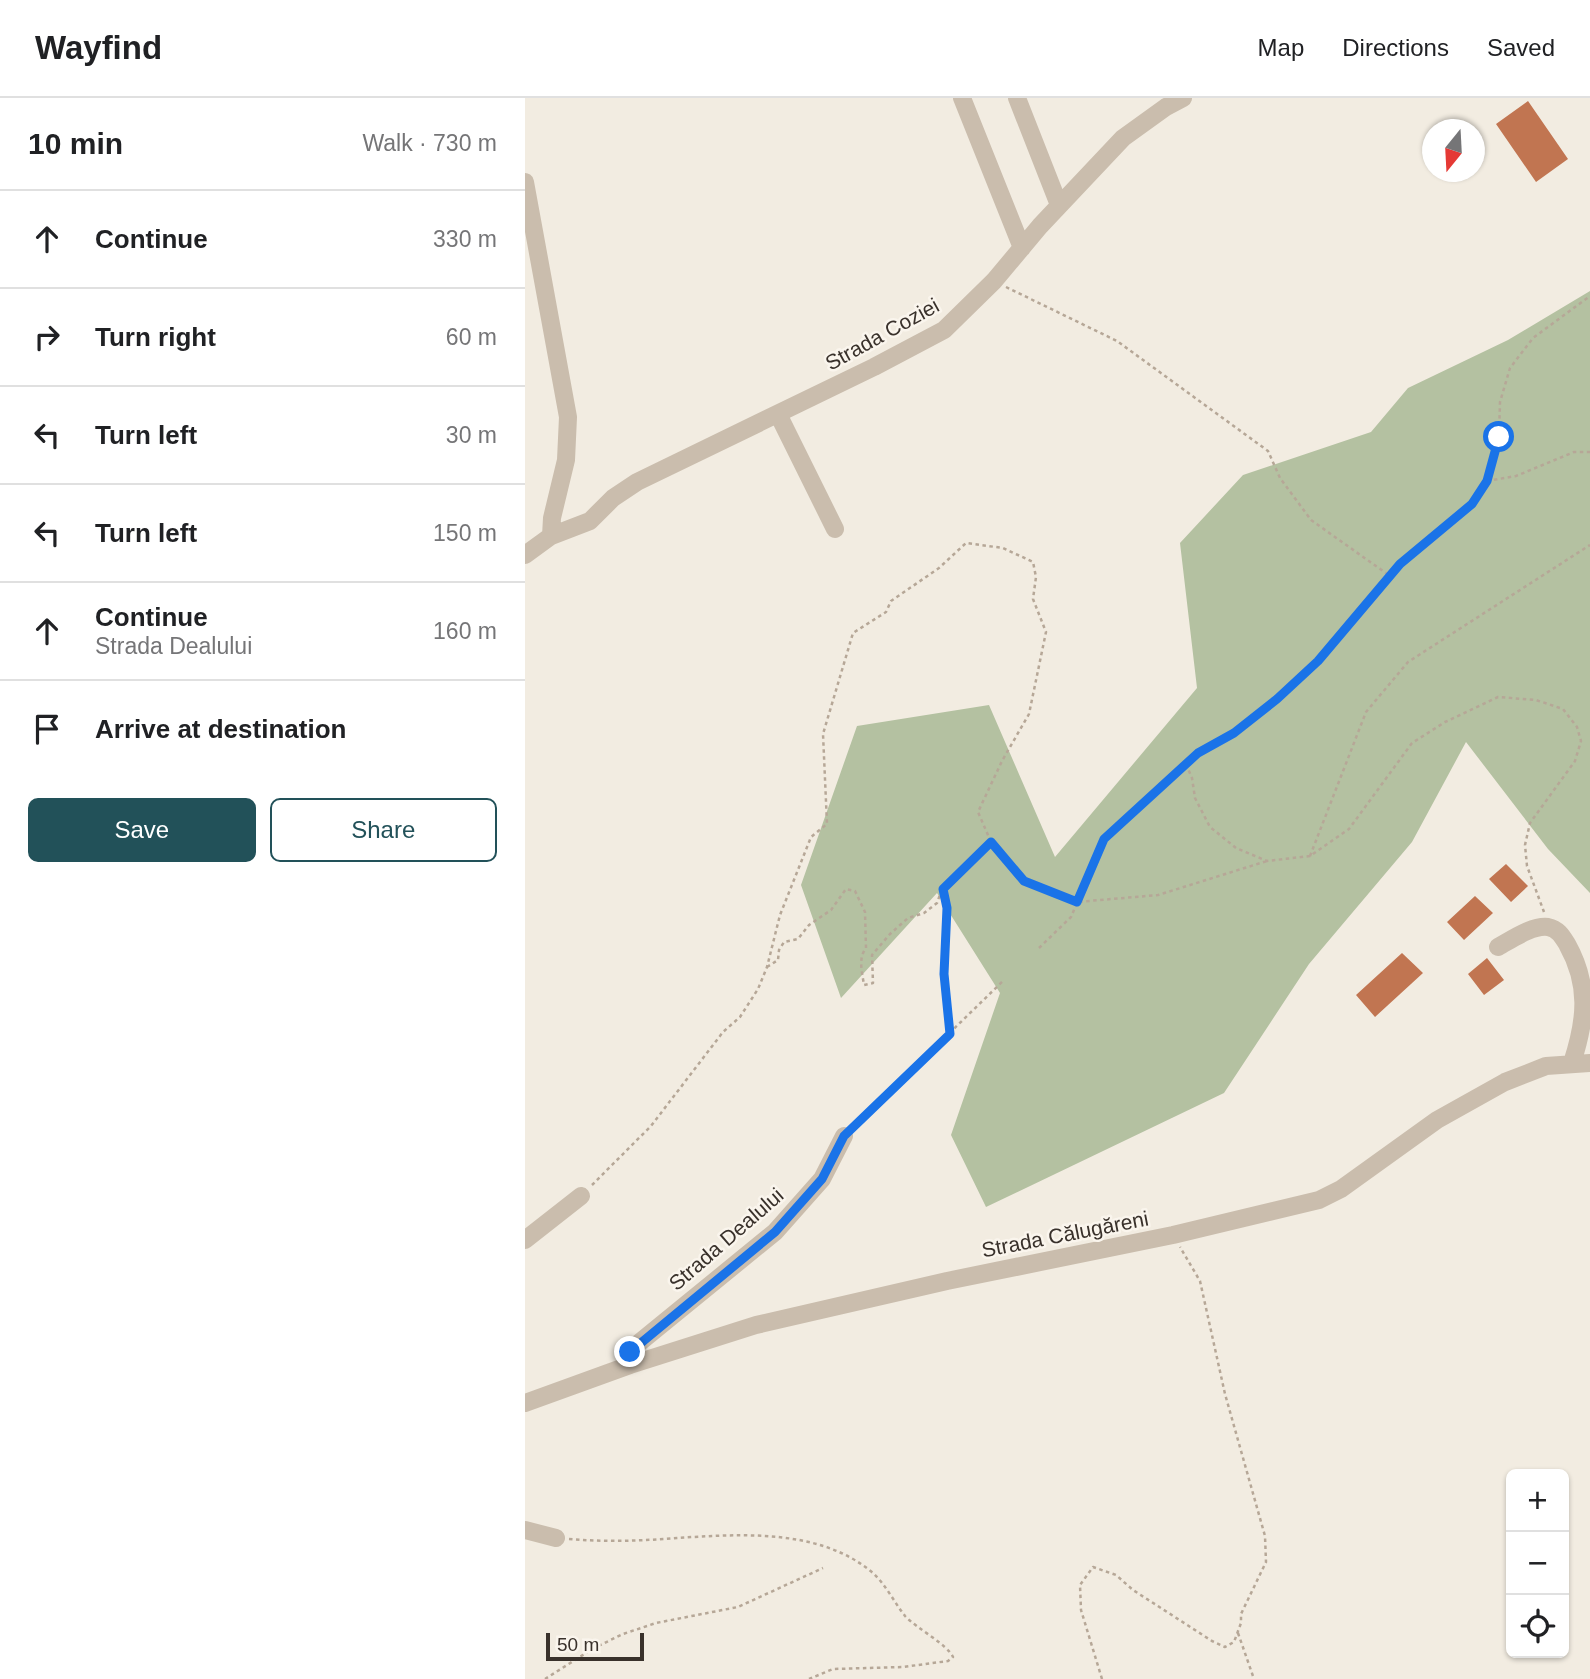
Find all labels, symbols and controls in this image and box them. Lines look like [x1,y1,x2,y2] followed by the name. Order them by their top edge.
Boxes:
[35,29,162,66] text: Wayfind
[1258,34,1304,61] text: Map
[1342,34,1449,61] text: Directions
[1487,34,1555,61] text: Saved
[1422,119,1485,182] north arrow
[28,127,123,160] text: 10 min
[362,130,497,156] text: Walk · 730 m
[28,220,66,258] icon: ahead
[95,224,208,254] text: Continue
[433,226,497,252] text: 330 m
[821,293,943,375] street label: Strada Coziei
[28,318,66,356] icon: right
[95,322,216,352] text: Turn right
[446,324,497,350] text: 60 m
[28,416,66,454] icon: left
[95,420,197,450] text: Turn left
[1483,421,1514,452] route start
[446,422,497,448] text: 30 m
[28,514,66,552] icon: left
[95,518,197,548] text: Turn left
[433,520,497,546] text: 150 m
[95,602,208,632] text: Continue
[28,612,66,650] icon: ahead
[433,618,497,644] text: 160 m
[95,633,252,659] text: Strada Dealului
[28,710,66,748] icon: arrive
[95,714,346,744] text: Arrive at destination
[28,798,256,862] button: Save
[270,798,497,862] button: Share
[664,1183,788,1295] street label: Strada Dealului
[980,1207,1150,1261] street label: Strada Călugăreni
[614,1336,645,1367] route end
[1506,1469,1569,1658] map controls
[1506,1469,1569,1532] button: +
[1506,1532,1569,1595] button: −
[1506,1595,1569,1658] button: locate
[546,1630,644,1662] scale bar
[557,1634,599,1655] text: 50 m

